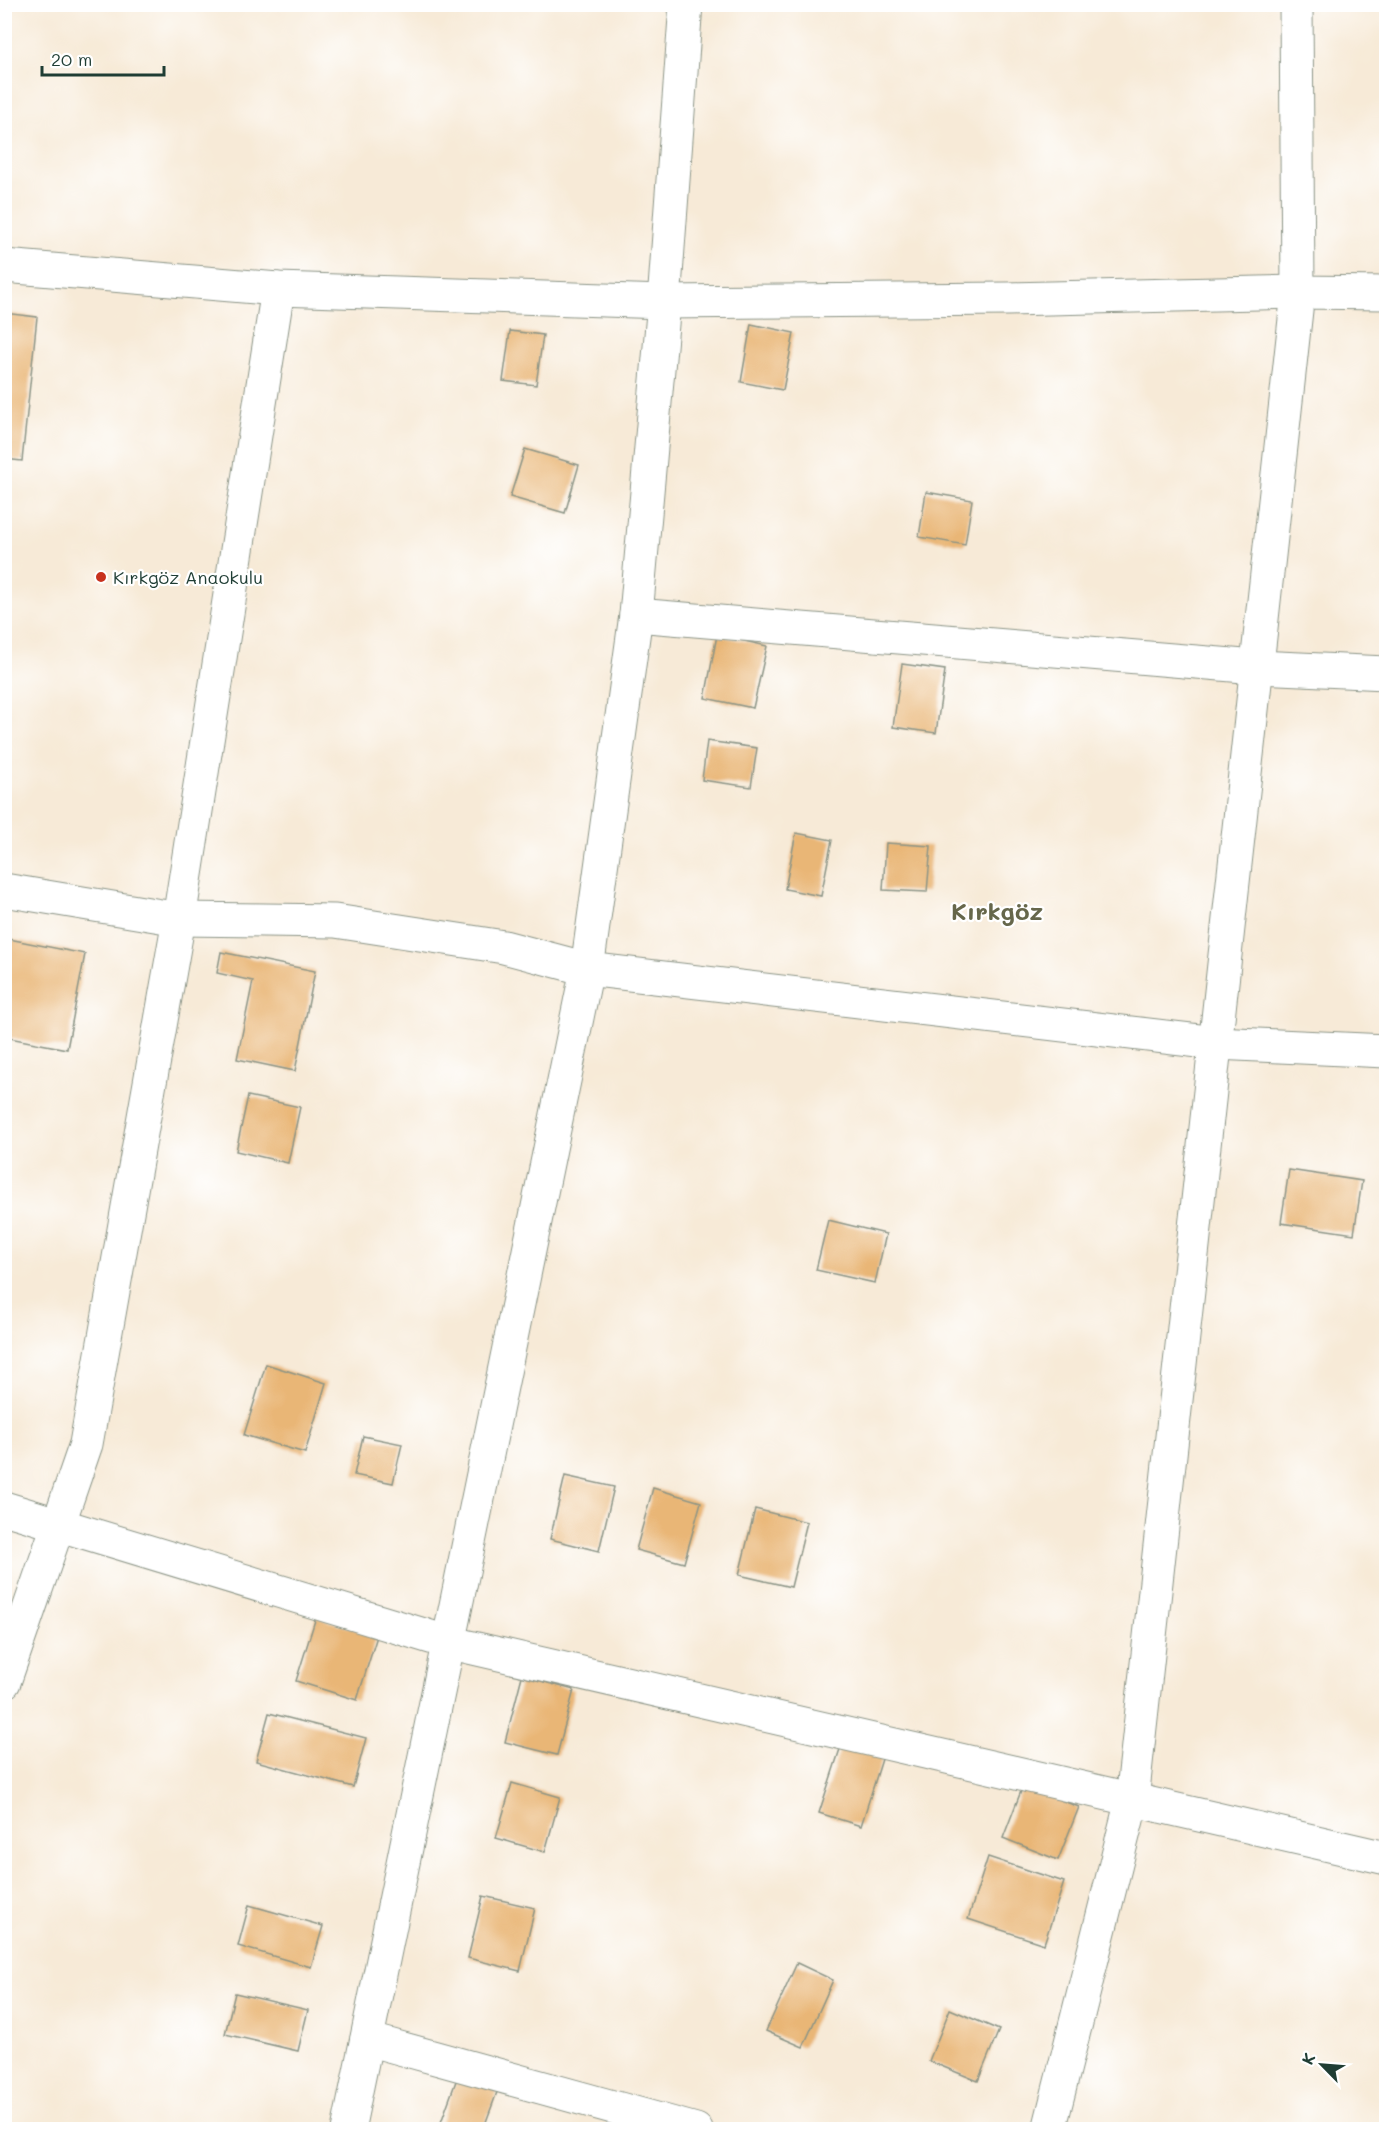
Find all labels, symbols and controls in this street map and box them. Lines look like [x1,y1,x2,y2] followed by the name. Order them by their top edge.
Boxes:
[42,39,164,77] scale bar
[51,47,92,71] text: 20 m
[113,565,263,589] place label: Kırkgöz Anaokulu
[94,570,108,584] marker: Kırkgöz Anaokulu
[951,895,1043,926] district label: Kırkgöz
[1292,2035,1352,2095] north arrow
[1296,2049,1320,2068] text: K

